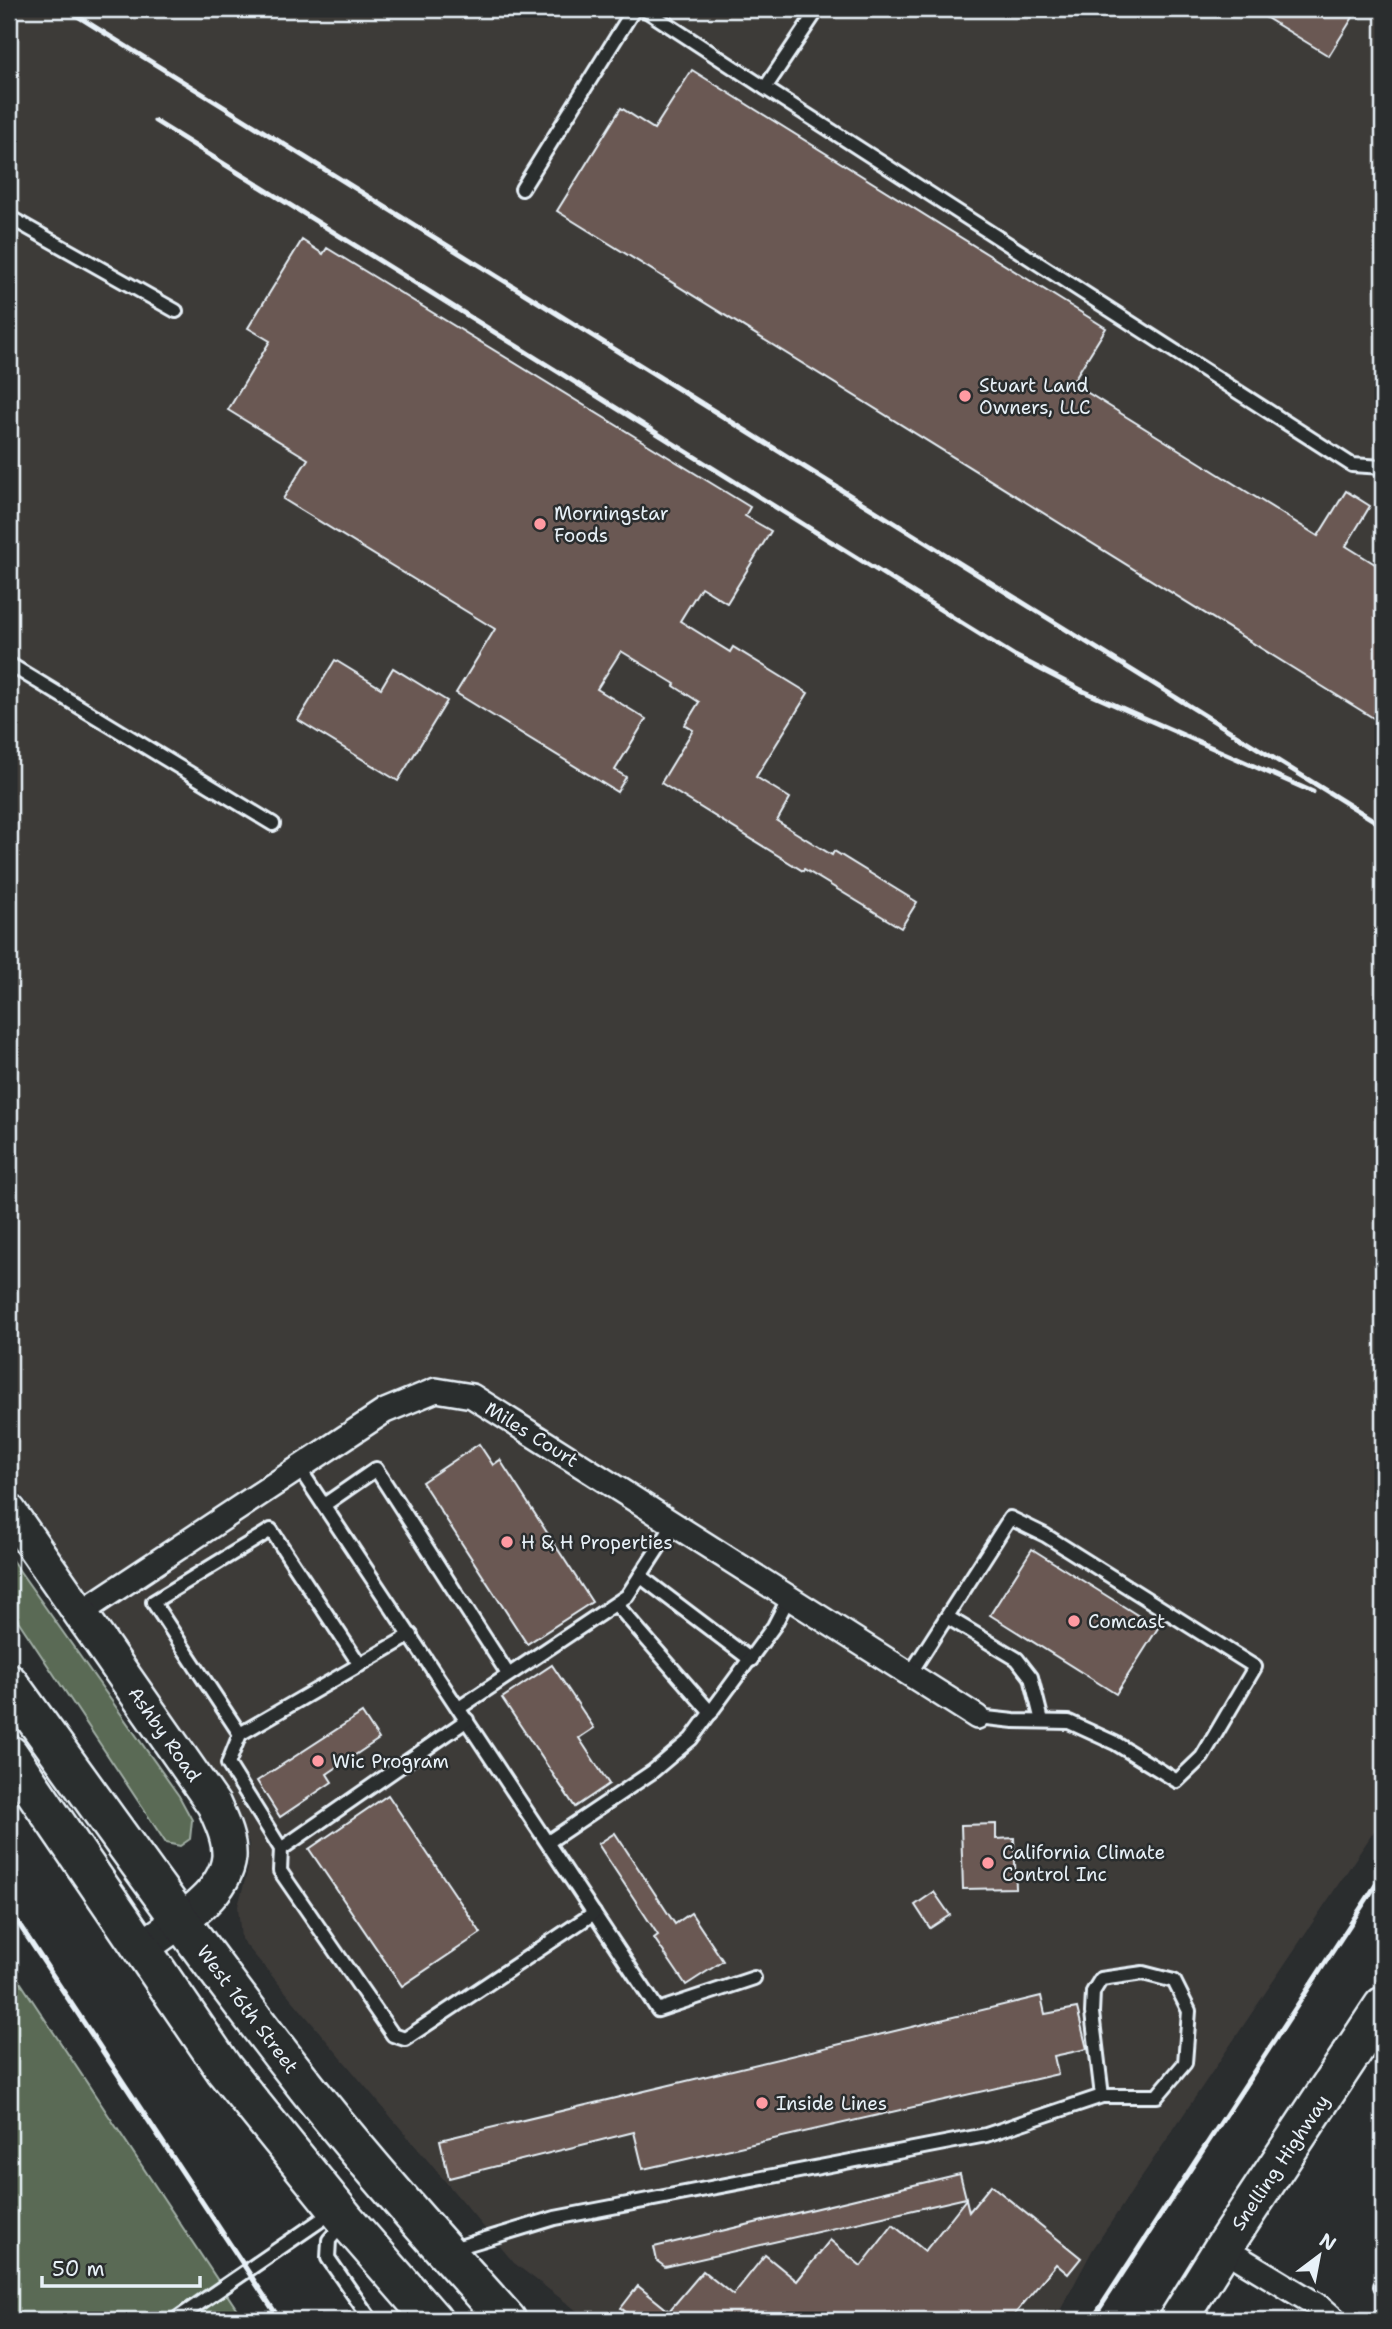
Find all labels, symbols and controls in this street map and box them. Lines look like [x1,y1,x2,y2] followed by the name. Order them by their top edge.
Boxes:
[979,373,1091,420] place label: Stuart Land Owners, LLC
[957,388,973,404] marker: Stuart Land Owners, LLC
[554,501,669,548] place label: Morningstar Foods
[532,516,548,532] marker: Morningstar Foods
[480,1396,583,1473] street label: Miles Court
[521,1530,673,1555] place label: H & H Properties
[499,1534,515,1550] marker: H & H Properties
[1088,1609,1165,1634] place label: Comcast
[1066,1613,1082,1629] marker: Comcast
[123,1682,207,1787] street label: Ashby Road
[332,1749,449,1774] place label: Wic Program
[310,1753,326,1769] marker: Wic Program
[1002,1840,1165,1887] place label: California Climate Control Inc
[980,1855,996,1871] marker: California Climate Control Inc
[191,1940,304,2078] street label: West 16th Street
[1226,2089,1335,2235] street label: Snelling Highway
[776,2091,887,2116] place label: Inside Lines
[754,2095,770,2111] marker: Inside Lines
[1284,2220,1354,2290] north arrow
[1315,2227,1341,2257] text: N
[42,2245,200,2289] scale bar
[52,2255,105,2283] text: 50 m

